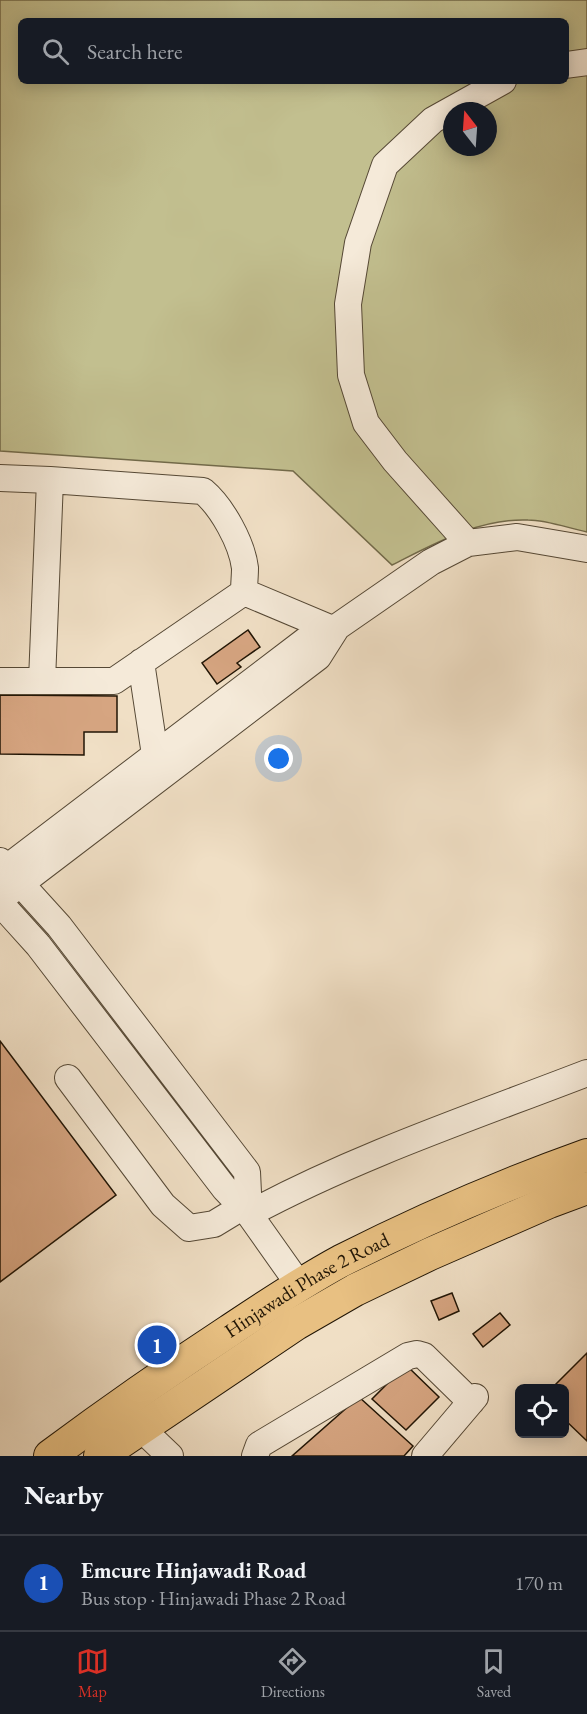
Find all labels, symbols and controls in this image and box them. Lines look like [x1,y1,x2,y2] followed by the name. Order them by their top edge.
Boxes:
[18,18,569,84] search box
[39,35,72,68] icon: search
[87,37,182,66] text: Search here
[443,102,497,156] north arrow
[264,744,293,773] your location
[219,1226,394,1344] street label: Hinjawadi Phase 2 Road
[138,1322,176,1368] pin: 1
[515,1384,569,1438] map controls
[515,1384,569,1438] button: locate
[24,1478,104,1512] text: Nearby
[81,1556,306,1585] text: Emcure Hinjawadi Road
[38,1570,49,1596] text: 1
[515,1570,563,1596] text: 170 m
[81,1585,346,1611] text: Bus stop · Hinjawadi Phase 2 Road
[76,1645,109,1702] tab: Map
[261,1645,325,1702] tab: Directions
[477,1645,511,1702] tab: Saved

